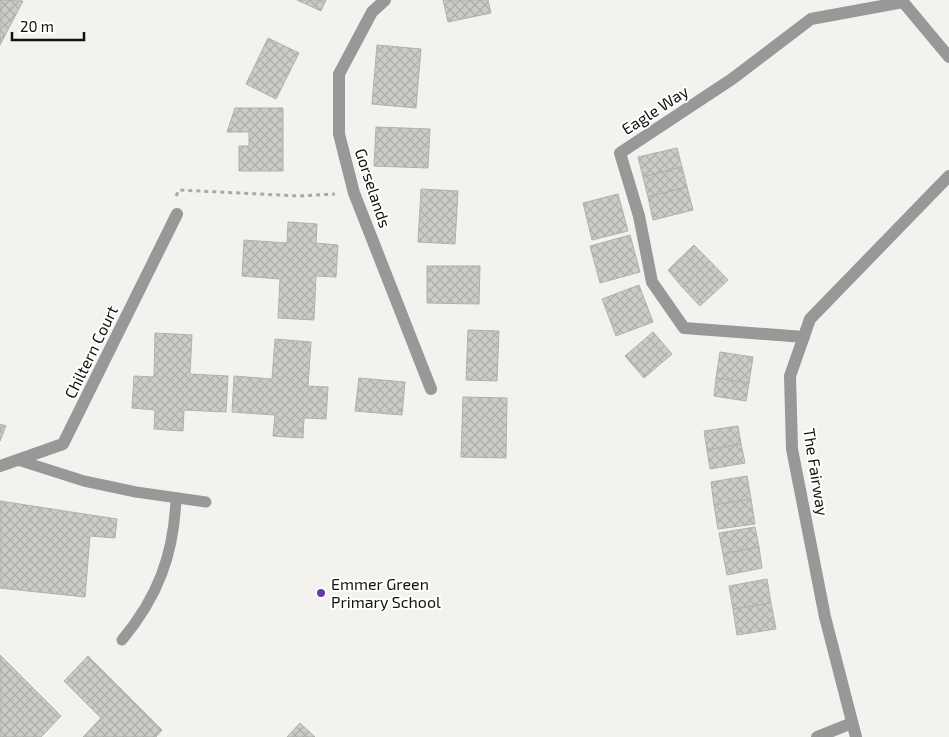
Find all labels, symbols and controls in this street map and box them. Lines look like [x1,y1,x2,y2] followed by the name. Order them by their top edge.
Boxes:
[12,10,85,42] scale bar
[20,17,54,35] text: 20 m
[618,81,692,138] street label: Eagle Way
[352,146,395,230] street label: Gorselands
[60,302,121,401] street label: Chiltern Court
[800,427,833,518] street label: The Fairway
[331,574,441,611] place label: Emmer Green Primary School
[315,587,327,599] marker: Emmer Green Primary School

